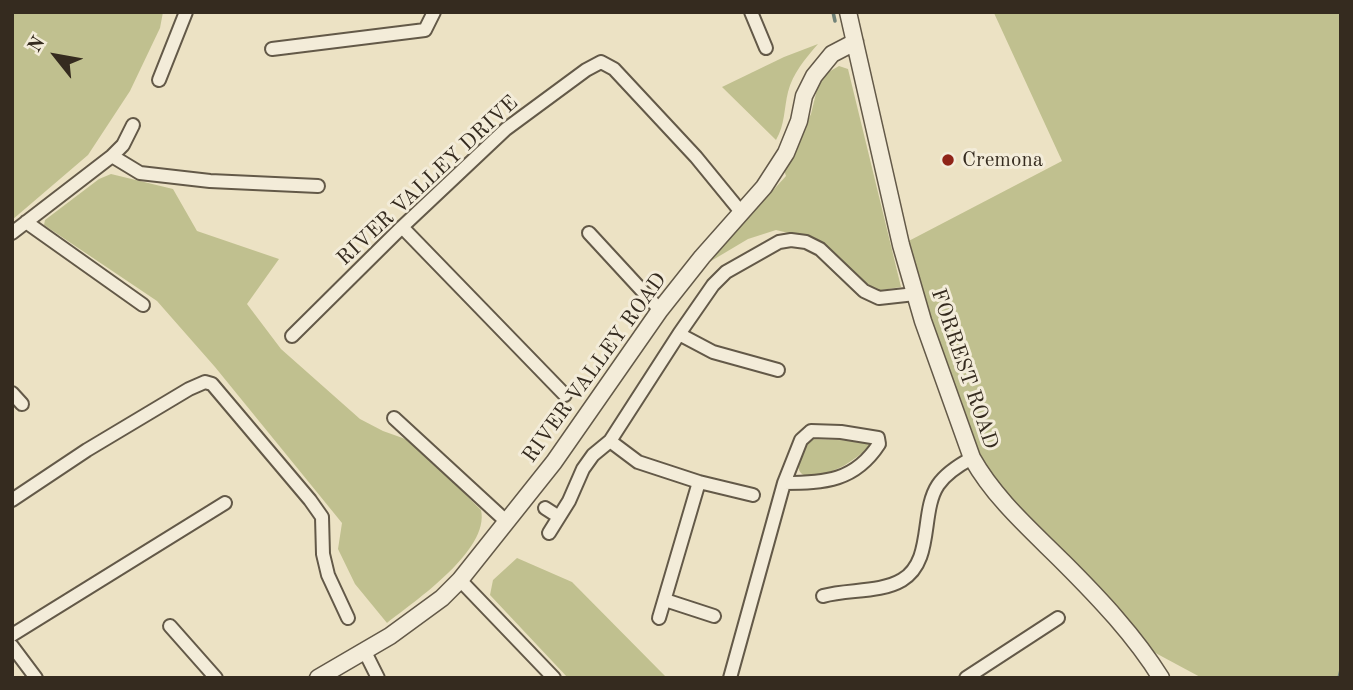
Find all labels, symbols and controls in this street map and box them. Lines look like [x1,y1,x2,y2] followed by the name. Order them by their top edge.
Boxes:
[21,21,91,91] north arrow
[26,34,49,56] text: N
[332,91,524,271] street label: RIVER VALLEY DRIVE
[962,147,1043,173] place label: Cremona
[940,152,956,168] marker: Cremona
[518,268,672,468] street label: RIVER VALLEY ROAD
[925,285,1003,453] street label: FORREST ROAD

